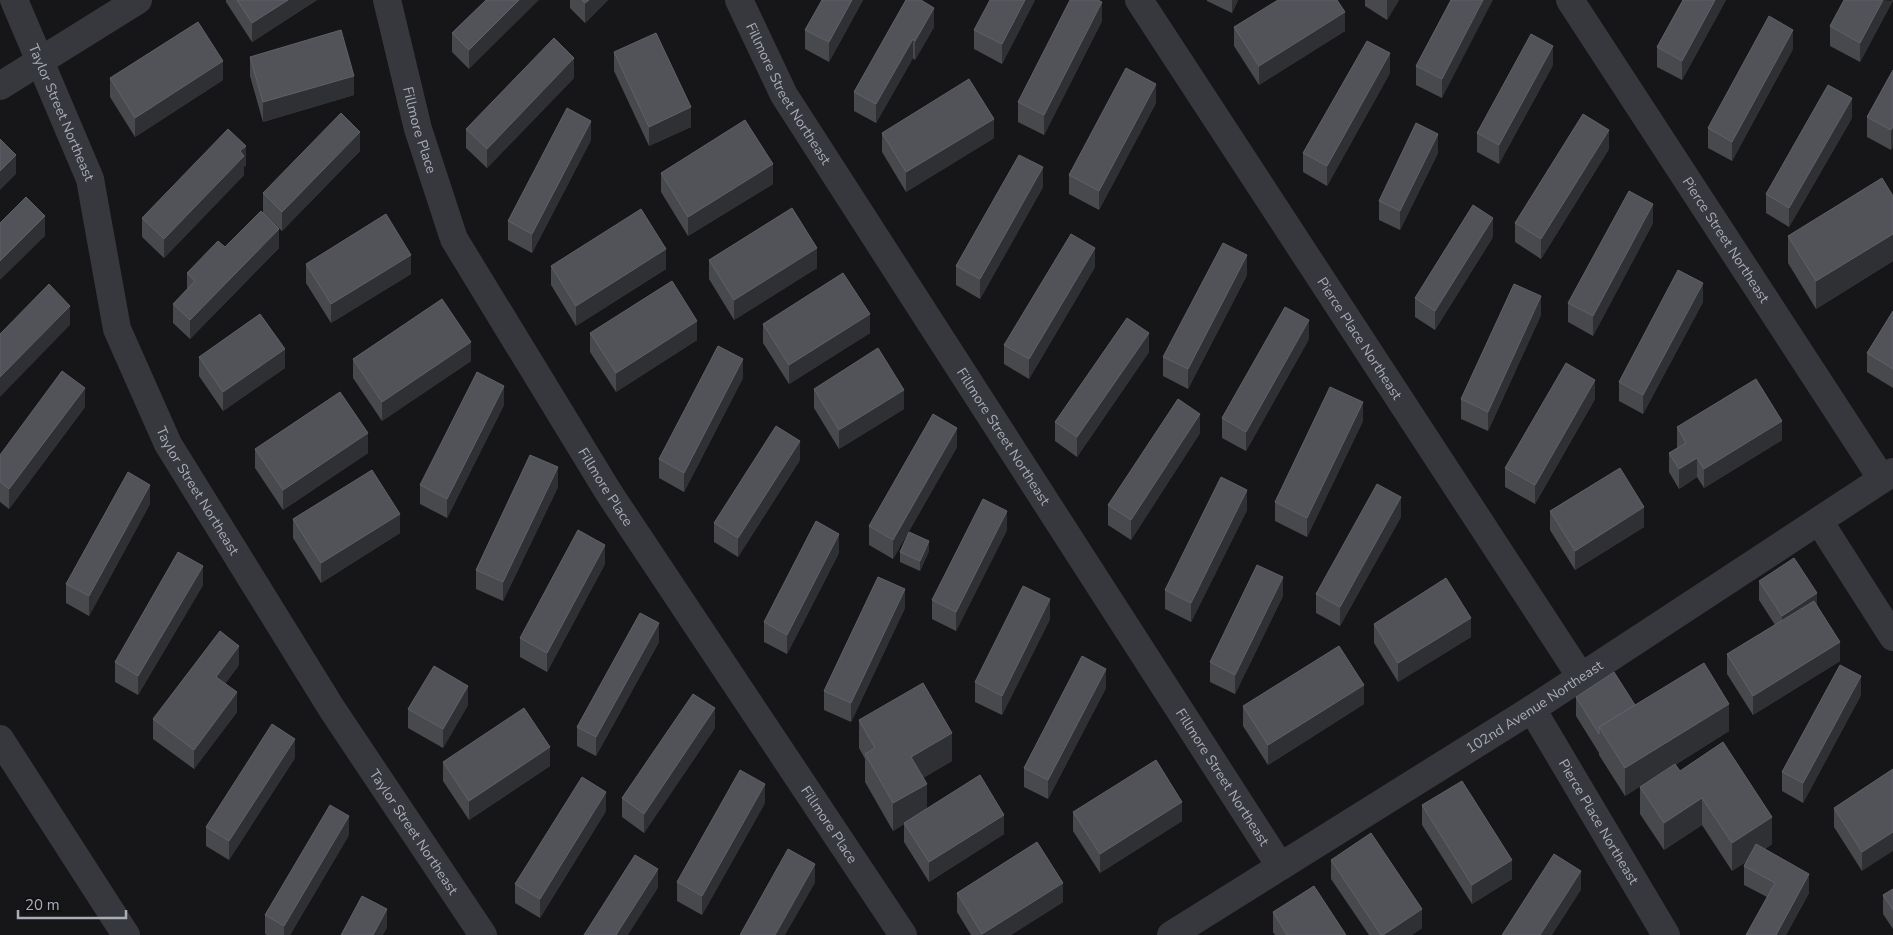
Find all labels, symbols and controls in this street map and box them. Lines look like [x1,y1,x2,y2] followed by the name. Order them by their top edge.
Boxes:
[742,20,836,168] street label: Fillmore Street Northeast
[24,41,99,184] street label: Taylor Street Northeast
[399,85,441,176] street label: Fillmore Place
[1678,173,1774,306] street label: Pierce Street Northeast
[1313,273,1407,403] street label: Pierce Place Northeast
[952,364,1055,509] street label: Fillmore Street Northeast
[152,423,244,559] street label: Taylor Street Northeast
[574,444,638,530] street label: Fillmore Place
[1462,656,1606,758] street label: 102nd Avenue Northeast
[1172,705,1274,849] street label: Fillmore Street Northeast
[1554,755,1643,888] street label: Pierce Place Northeast
[365,765,463,898] street label: Taylor Street Northeast
[797,782,862,867] street label: Fillmore Place
[18,888,125,920] scale bar
[25,895,60,915] text: 20 m

